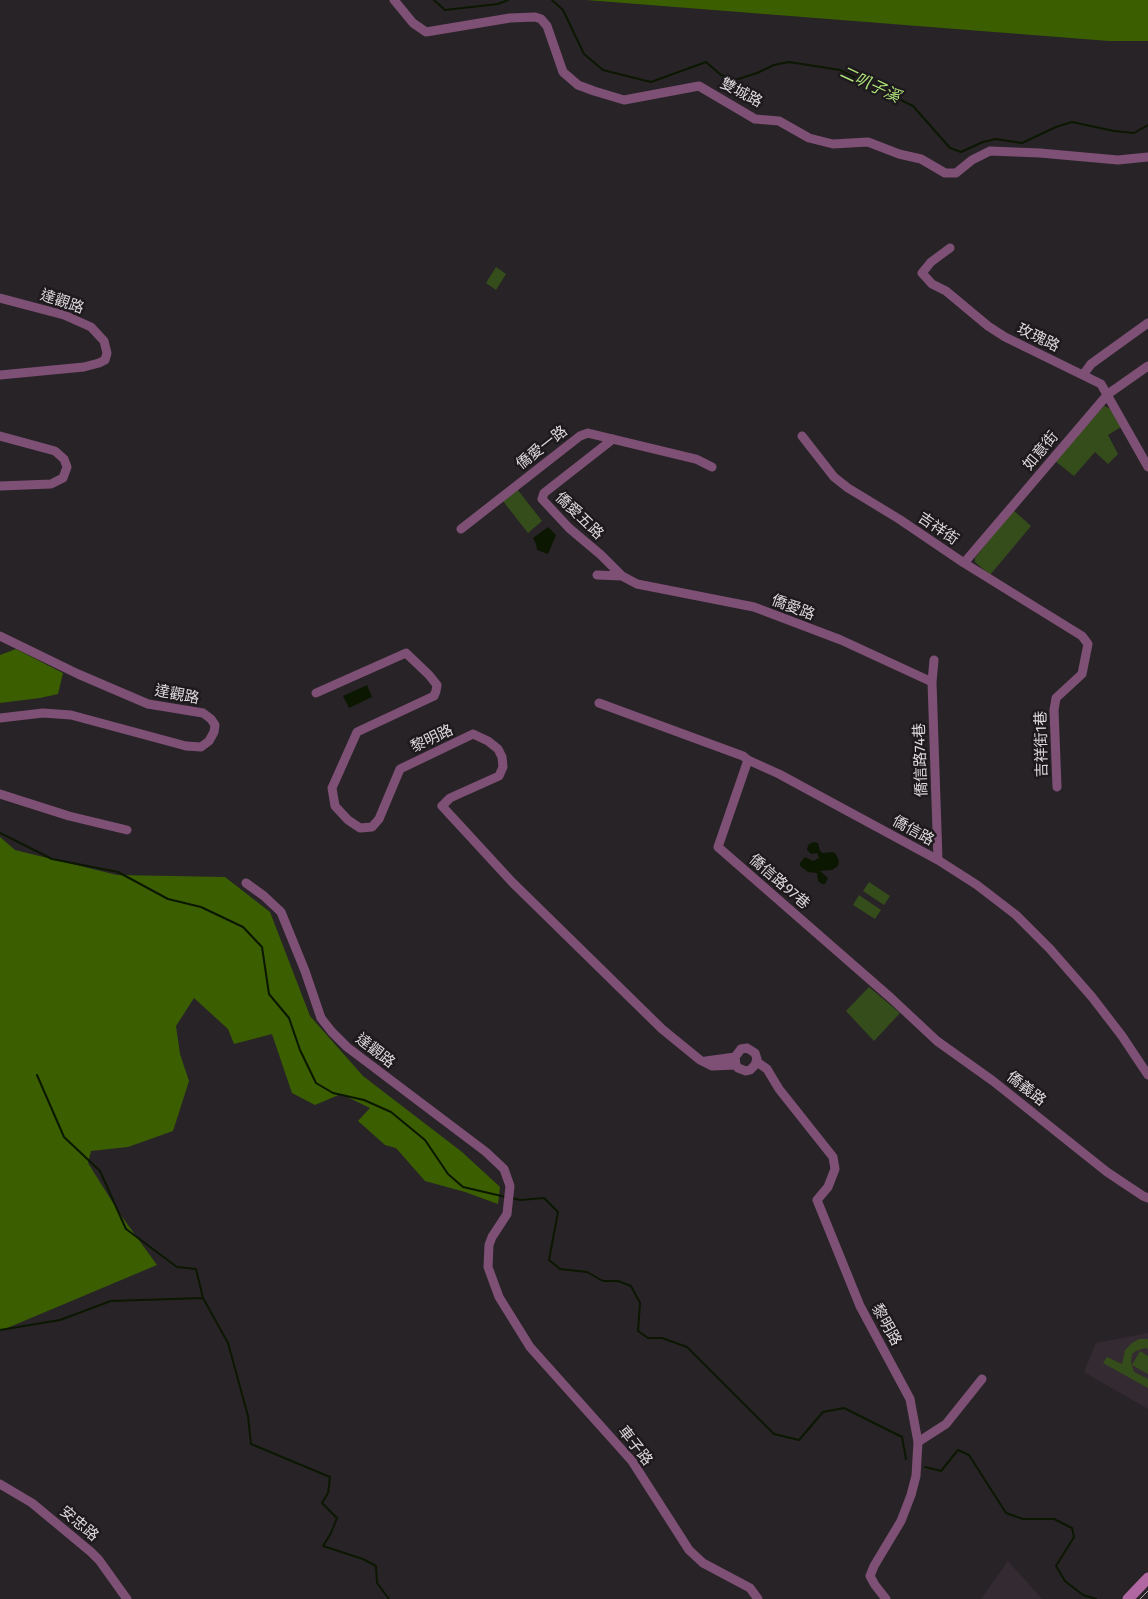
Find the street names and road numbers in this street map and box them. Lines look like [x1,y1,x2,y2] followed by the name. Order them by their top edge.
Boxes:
[717,74,765,112] street label: 雙城路
[38,286,86,318] street label: 達觀路
[1014,320,1062,356] street label: 玫瑰路
[513,422,571,474] street label: 僑愛一路
[1020,428,1062,474] street label: 如意街
[551,489,607,543] street label: 僑愛五路
[914,509,962,549] street label: 吉祥街
[769,592,817,624] street label: 僑愛路
[153,682,201,708] street label: 達觀路
[1032,711,1052,777] street label: 吉祥街1巷
[408,721,456,757] street label: 黎明路
[911,723,931,797] street label: 僑信路74巷
[889,812,937,850] street label: 僑信路
[745,851,813,913] street label: 僑信路97巷
[352,1030,398,1072] street label: 達觀路
[1003,1068,1049,1110] street label: 僑義路
[867,1301,905,1349] street label: 黎明路
[614,1423,656,1469] street label: 車子路
[56,1503,102,1545] street label: 安忠路

